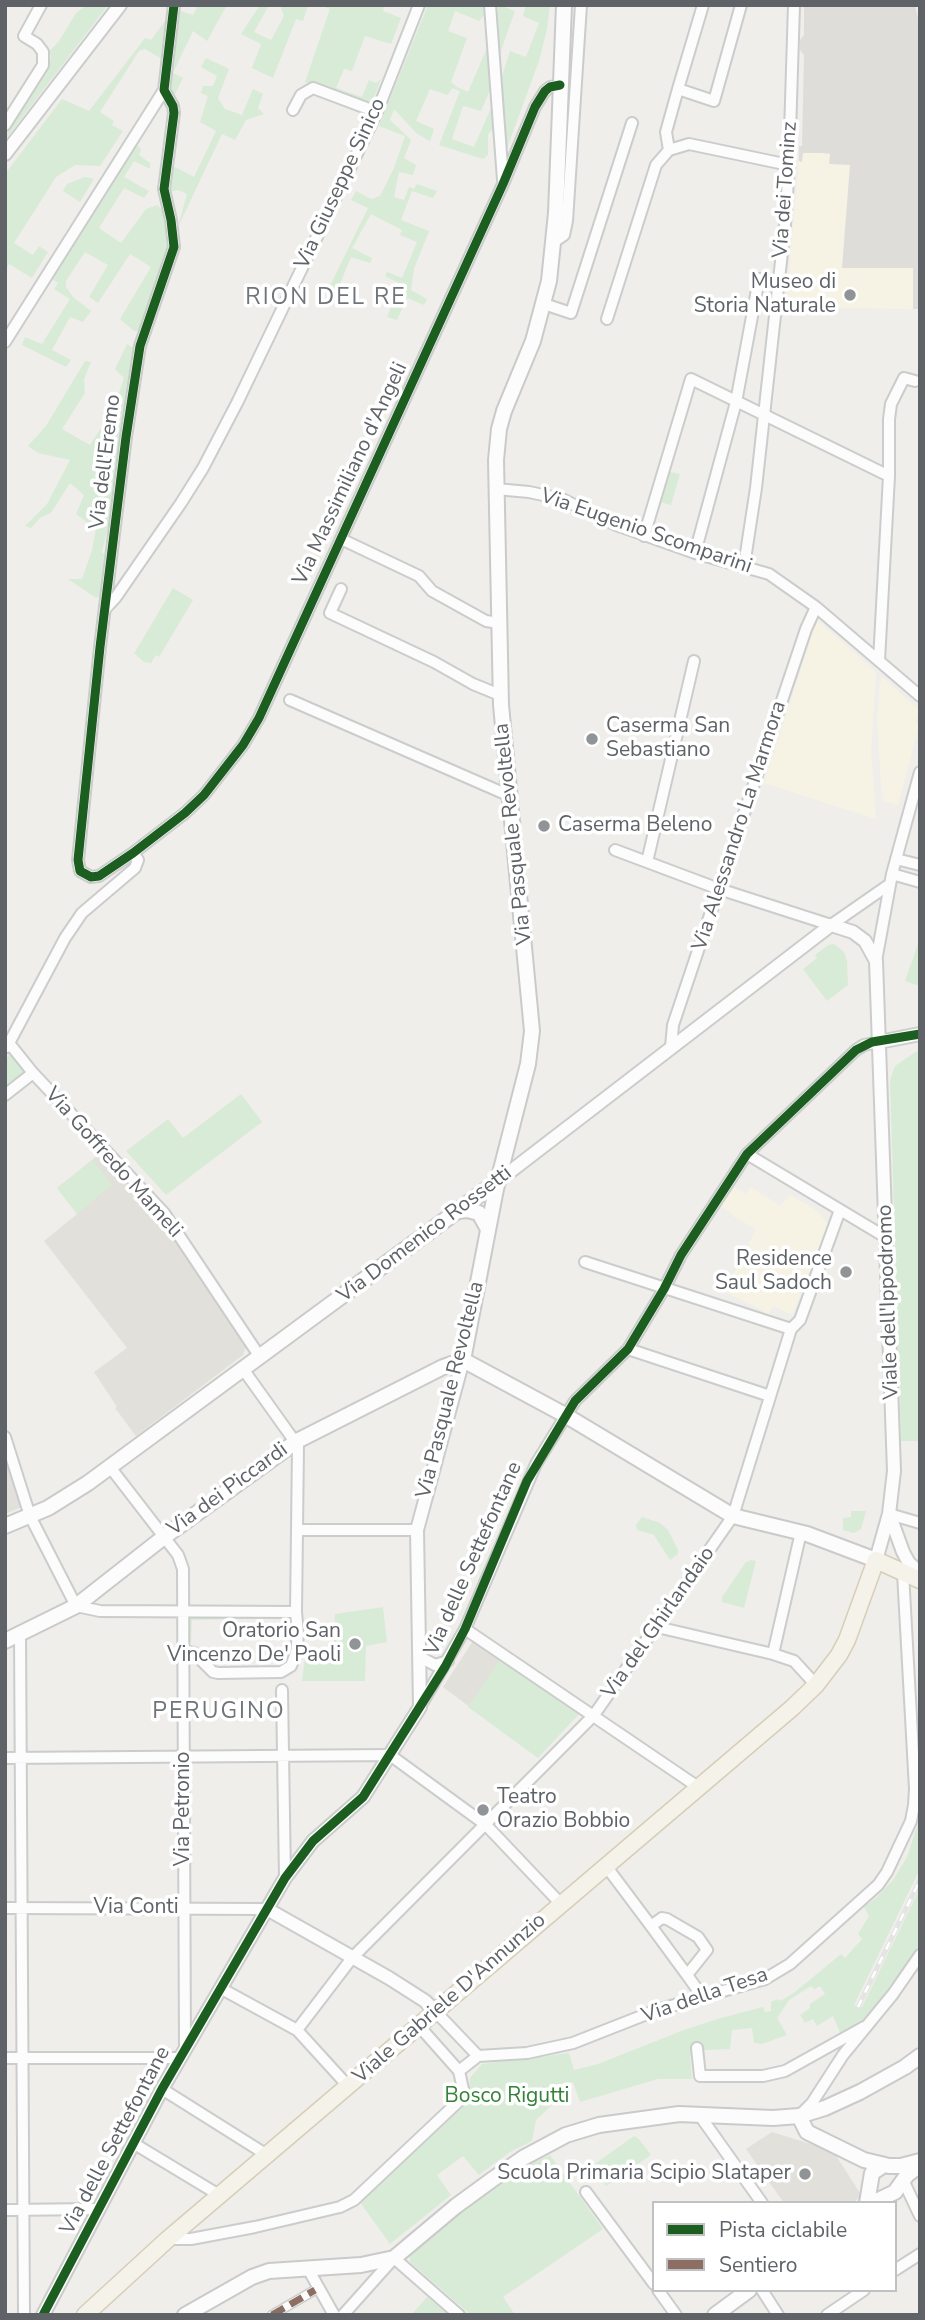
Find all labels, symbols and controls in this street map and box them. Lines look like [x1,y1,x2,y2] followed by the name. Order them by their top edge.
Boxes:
[290,94,392,274] street label: Via Giuseppe Sinico
[769,121,803,259] street label: Via dei Tominz
[694,270,836,320] place label: Museo di Storia Naturale
[247,284,405,312] district label: RION DEL RE
[842,287,858,303] marker: Museo di Storia Naturale
[288,359,414,589] street label: Via Massimiliano d'Angeli
[85,393,127,531] street label: Via dell'Eremo
[537,484,755,580] street label: Via Eugenio Scomparini
[688,698,792,954] street label: Via Alessandro La Marmora
[606,714,730,764] place label: Caserma San Sebastiano
[490,722,538,946] street label: Via Pasquale Revoltella
[584,731,600,747] marker: Caserma San Sebastiano
[558,813,712,839] place label: Caserma Beleno
[536,818,552,834] marker: Caserma Beleno
[39,1083,187,1243] street label: Via Goffredo Mameli
[333,1161,517,1309] street label: Via Domenico Rossetti
[873,1204,905,1400] street label: Viale dell'Ippodromo
[715,1247,832,1297] place label: Residence Saul Sadoch
[838,1264,854,1280] marker: Residence Saul Sadoch
[412,1279,490,1501] street label: Via Pasquale Revoltella
[163,1438,293,1542] street label: Via dei Piccardi
[420,1458,528,1660] street label: Via delle Settefontane
[597,1542,721,1704] street label: Via del Ghirlandaio
[167,1619,341,1669] place label: Oratorio San Vincenzo De' Paoli
[347,1636,363,1652] marker: Oratorio San Vincenzo De' Paoli
[153,1698,285,1726] district label: PERUGINO
[171,1752,197,1866] street label: Via Petronio
[497,1785,630,1835] place label: Teatro Orazio Bobbio
[475,1802,491,1818] marker: Teatro Orazio Bobbio
[93,1895,179,1921] street label: Via Conti
[348,1908,552,2090] street label: Viale Gabriele D'Annunzio
[639,1963,771,2029] street label: Via della Tesa
[56,2043,176,2239] street label: Via delle Settefontane
[445,2084,569,2110] park label: Bosco Rigutti
[497,2161,791,2187] place label: Scuola Primaria Scipio Slataper
[797,2166,813,2182] marker: Scuola Primaria Scipio Slataper
[652,2201,897,2292] legend
[719,2216,847,2244] text: Pista ciclabile
[719,2251,797,2279] text: Sentiero

